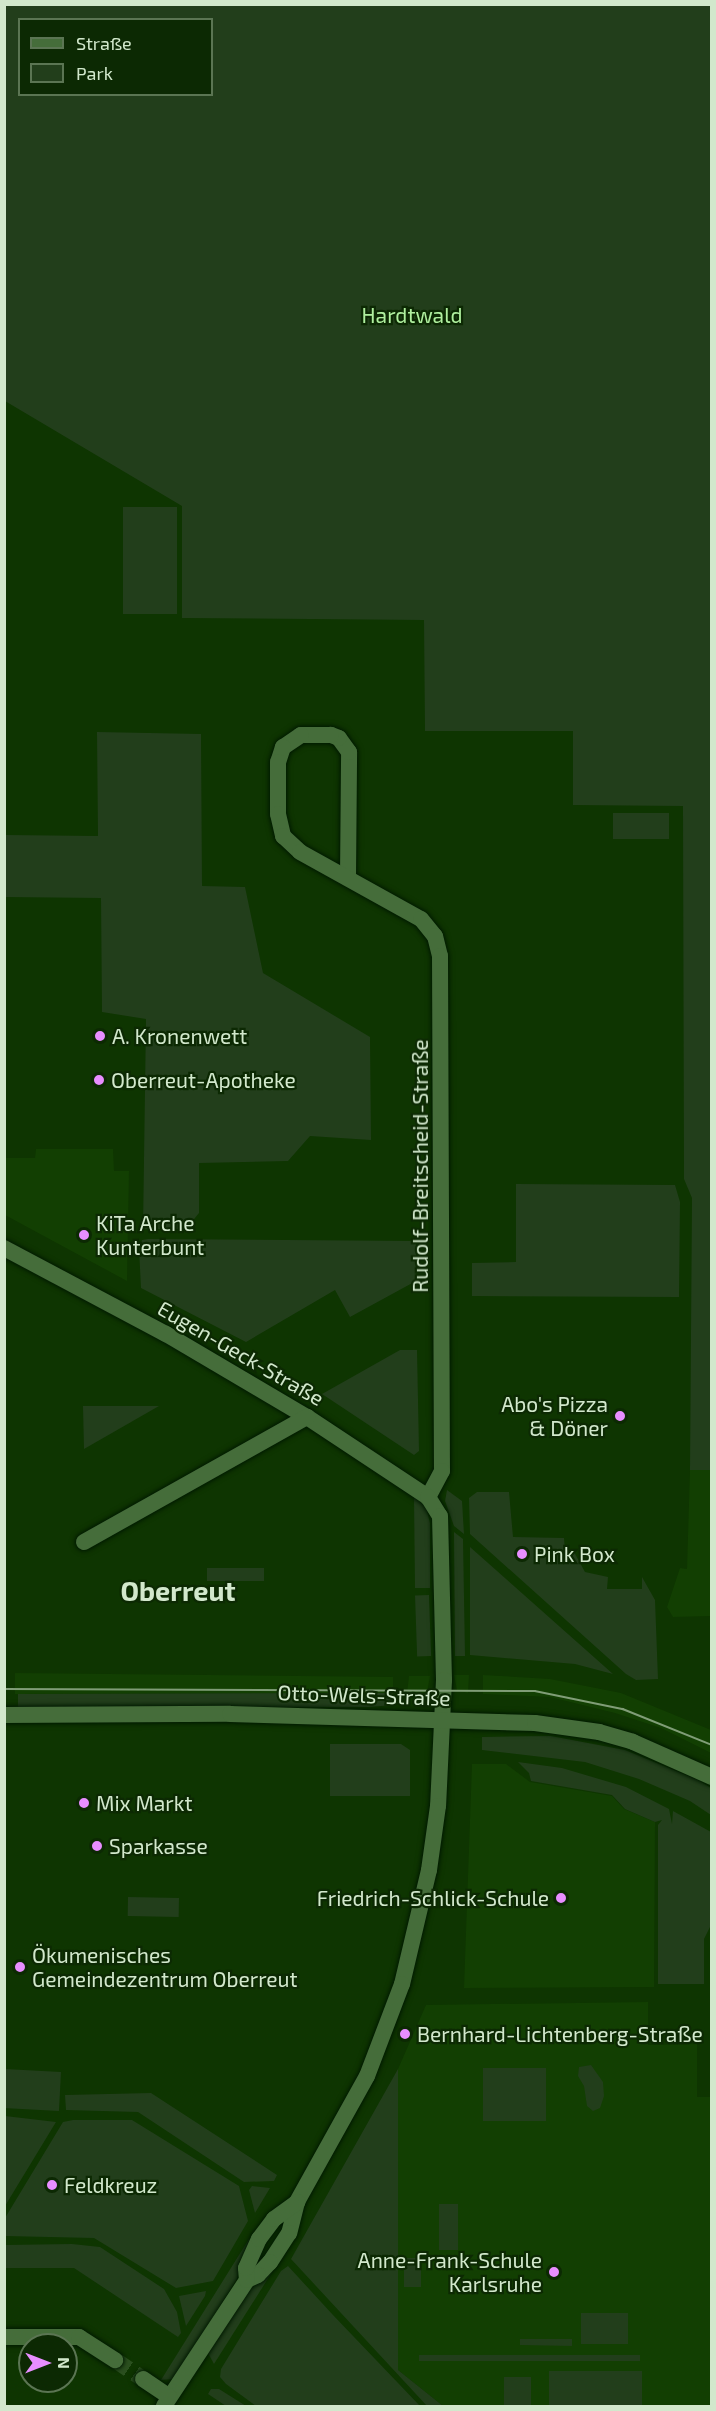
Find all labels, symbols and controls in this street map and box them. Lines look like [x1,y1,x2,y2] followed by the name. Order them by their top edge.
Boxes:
[18,18,213,96] legend
[76,32,132,54] text: Straße
[76,62,113,84] text: Park
[362,302,462,328] park label: Hardtwald
[112,1023,247,1049] place label: A. Kronenwett
[93,1029,107,1043] marker: A. Kronenwett
[407,1039,433,1293] street label: Rudolf-Breitscheid-Straße
[111,1067,296,1093] place label: Oberreut-Apotheke
[92,1073,106,1087] marker: Oberreut-Apotheke
[96,1210,204,1260] place label: KiTa Arche Kunterbunt
[77,1228,91,1242] marker: KiTa Arche Kunterbunt
[154,1295,328,1411] street label: Eugen-Geck-Straße
[501,1391,608,1441] place label: Abo's Pizza & Döner
[613,1409,627,1423] marker: Abo's Pizza & Döner
[534,1541,615,1567] place label: Pink Box
[515,1547,529,1561] marker: Pink Box
[121,1575,235,1607] district label: Oberreut
[277,1679,451,1711] street label: Otto-Wels-Straße
[96,1790,192,1816] place label: Mix Markt
[77,1796,91,1810] marker: Mix Markt
[109,1833,208,1859] place label: Sparkasse
[90,1839,104,1853] marker: Sparkasse
[317,1885,549,1911] place label: Friedrich-Schlick-Schule
[554,1891,568,1905] marker: Friedrich-Schlick-Schule
[32,1942,298,1992] place label: Ökumenisches Gemeindezentrum Oberreut
[13,1960,27,1974] marker: Ökumenisches Gemeindezentrum Oberreut
[417,2021,703,2047] place label: Bernhard-Lichtenberg-Straße
[398,2027,412,2041] marker: Bernhard-Lichtenberg-Straße
[64,2172,157,2198] place label: Feldkreuz
[45,2178,59,2192] marker: Feldkreuz
[358,2247,542,2297] place label: Anne-Frank-Schule Karlsruhe
[547,2265,561,2279] marker: Anne-Frank-Schule Karlsruhe
[18,2333,78,2393] north arrow
[55,2357,74,2369] text: N

